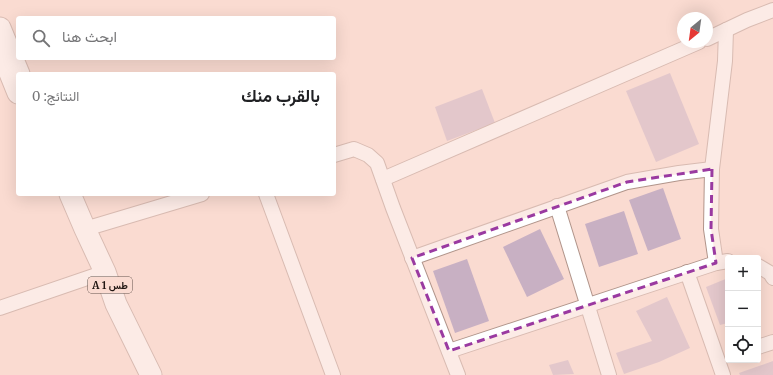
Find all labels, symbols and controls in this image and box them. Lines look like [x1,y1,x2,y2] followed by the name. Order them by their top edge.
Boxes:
[677,12,713,48] north arrow
[16,16,336,60] search box
[30,27,52,49] icon: search
[62,27,117,46] text: ابحث هنا
[241,85,320,107] text: بالقرب منك
[32,88,79,105] text: النتائج: 0
[725,255,761,363] map controls
[725,255,761,291] button: +
[88,277,132,293] road number: A 1 طس
[725,291,761,327] button: −
[725,327,761,363] button: locate

